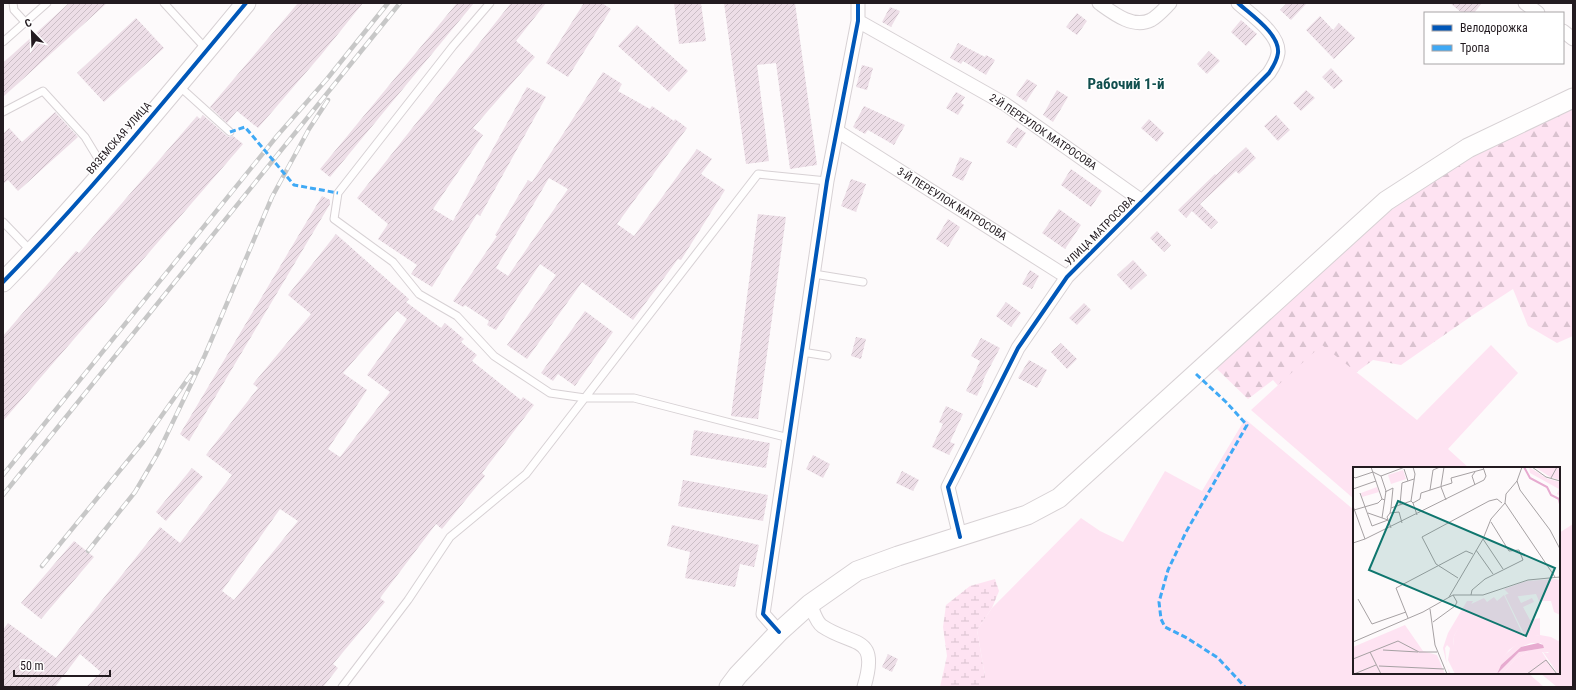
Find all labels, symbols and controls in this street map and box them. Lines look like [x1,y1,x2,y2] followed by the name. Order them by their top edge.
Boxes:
[12,12,52,52] north arrow
[1424,12,1564,64] legend
[23,16,34,30] text: С
[1460,21,1528,35] text: Велодорожка
[1460,41,1490,55] text: Тропа
[1088,75,1164,93] district label: Рабочий 1‑й
[987,91,1100,173] street label: 2-Й ПЕРЕУЛОК МАТРОСОВА
[84,99,154,177] street label: ВЯЗЕМСКАЯ УЛИЦА
[895,165,1010,243] street label: 3-Й ПЕРЕУЛОК МАТРОСОВА
[1063,193,1138,268] street label: УЛИЦА МАТРОСОВА
[1353,467,1560,674] inset map
[14,652,110,678] scale bar
[20,659,44,673] text: 50 m

